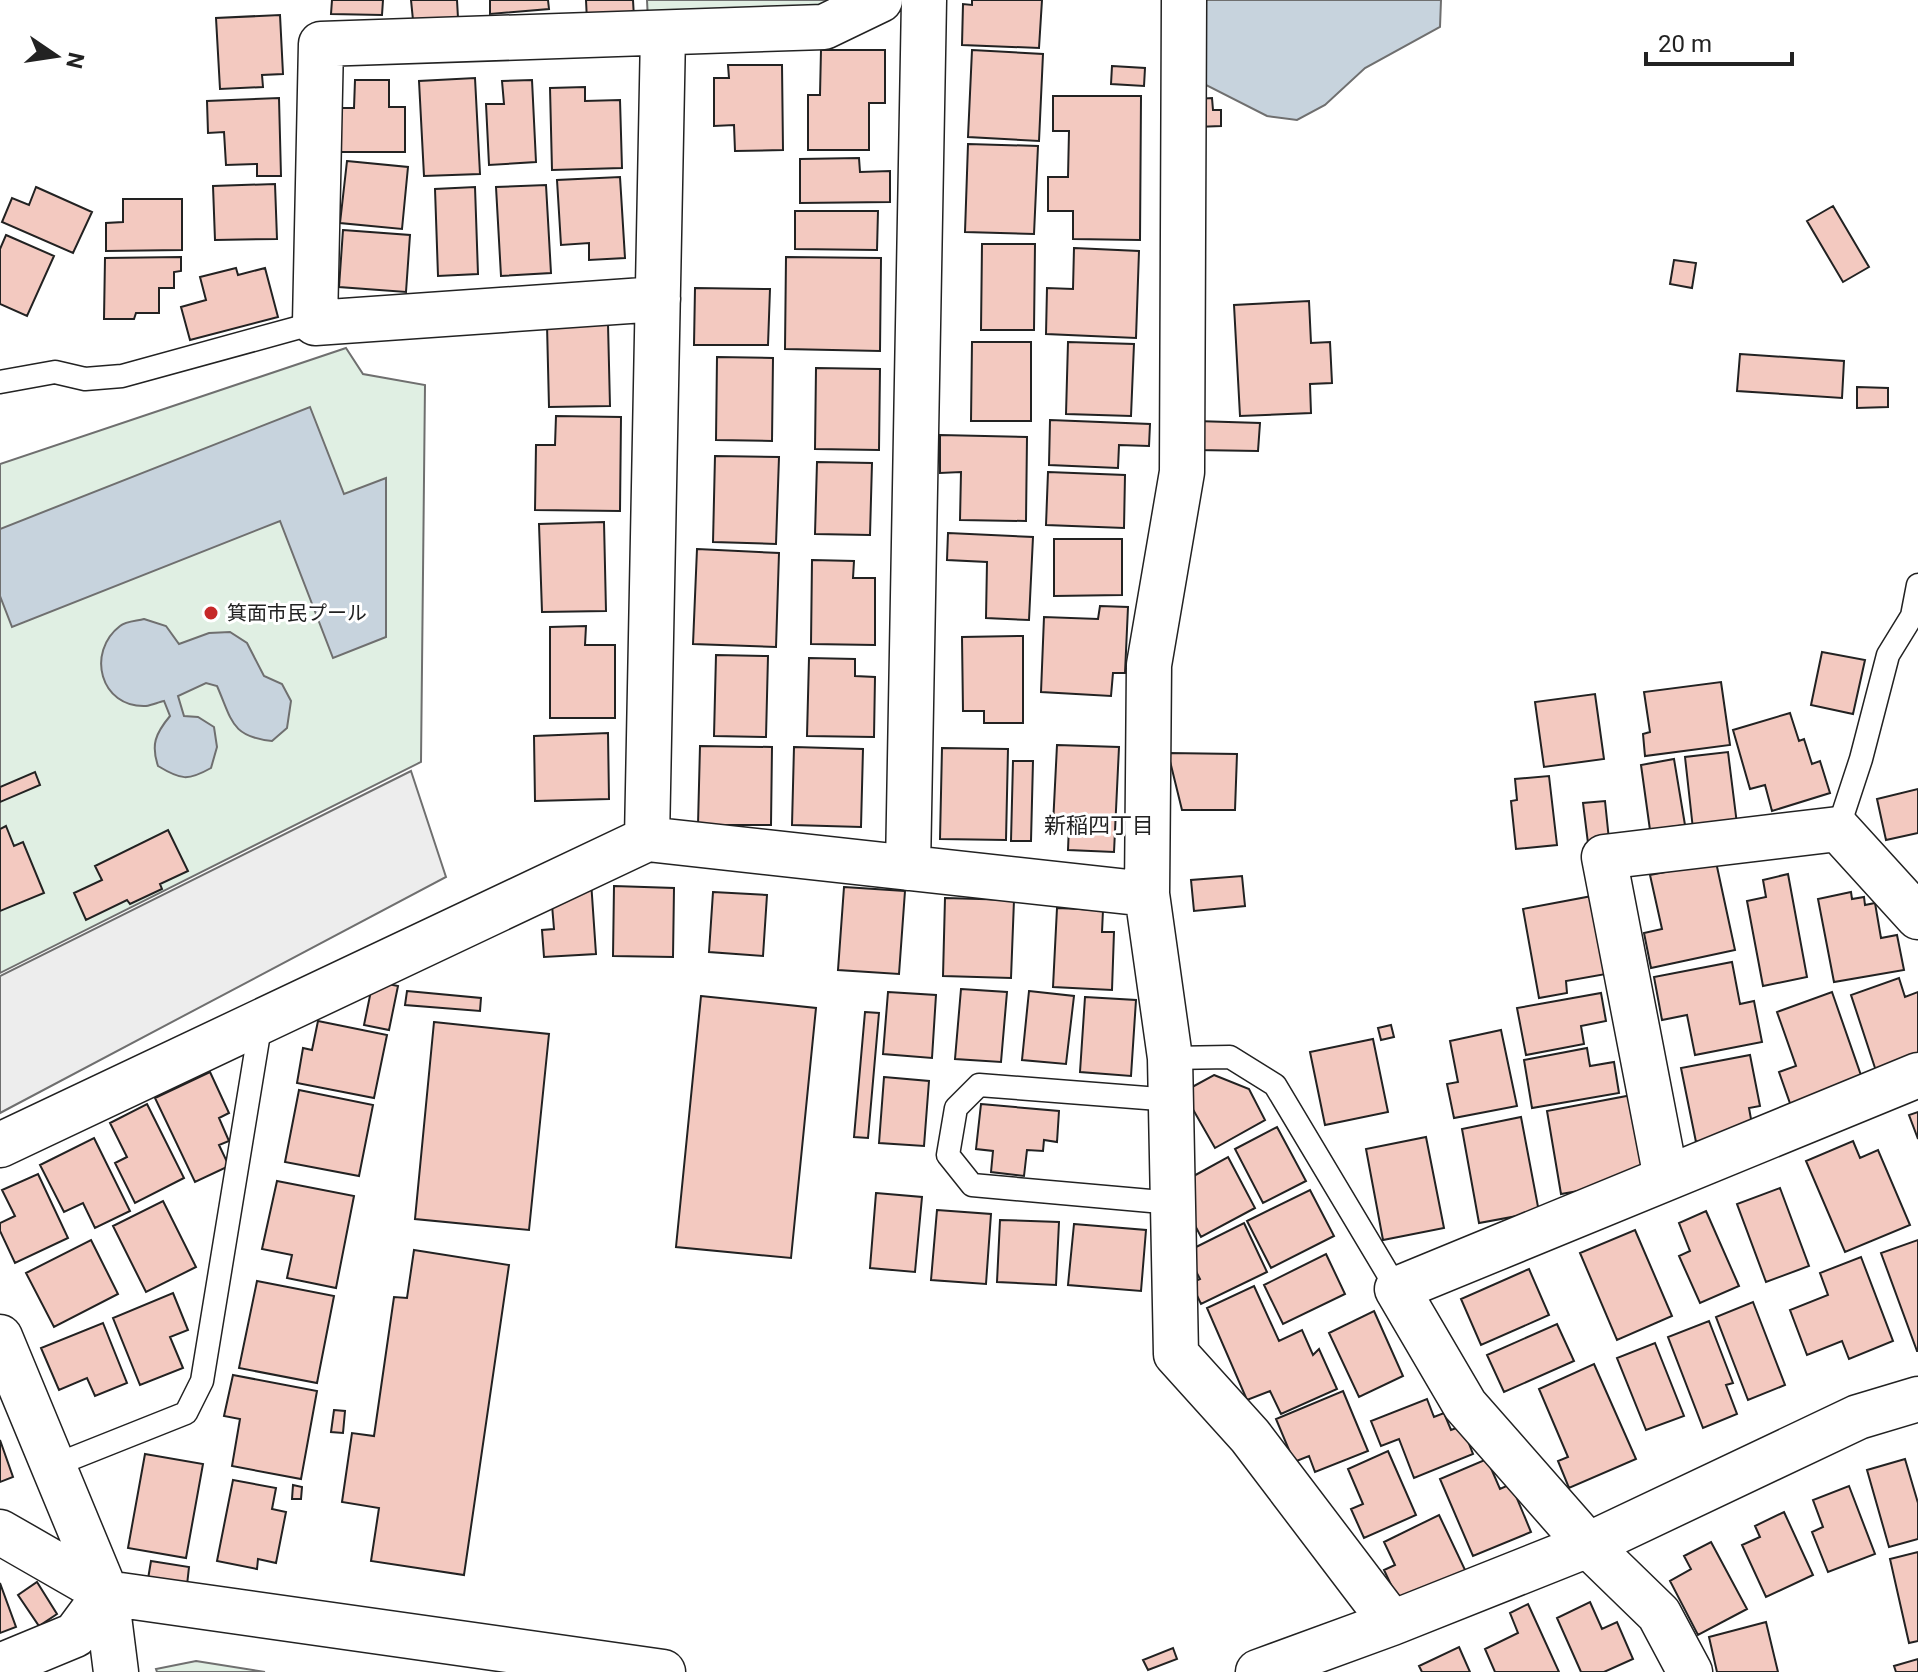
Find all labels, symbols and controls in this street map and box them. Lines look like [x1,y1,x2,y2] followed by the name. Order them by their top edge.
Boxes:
[16,16,96,96] north arrow
[1646,16,1792,66] scale bar
[1658,30,1712,58] text: 20 m
[61,50,89,71] text: N
[227,601,367,625] place label: 箕面市民プール
[202,604,220,622] marker: 箕面市民プール
[1044,813,1154,838] district label: 新稲四丁目

